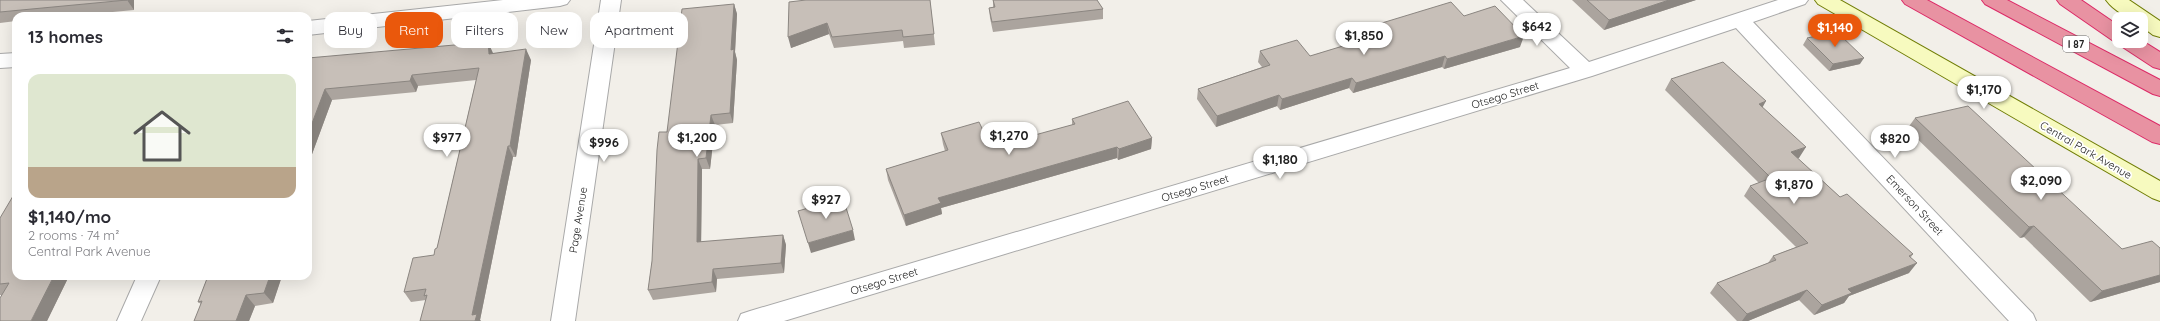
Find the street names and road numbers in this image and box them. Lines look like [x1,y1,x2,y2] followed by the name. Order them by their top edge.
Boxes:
[2063,36,2089,52] road number: I 87
[1469,78,1541,112] street label: Otsego Street
[2038,118,2134,182] street label: Central Park Avenue
[1159,171,1231,205] street label: Otsego Street
[1883,172,1947,238] street label: Emerson Street
[566,186,590,254] street label: Page Avenue
[848,264,920,298] street label: Otsego Street

